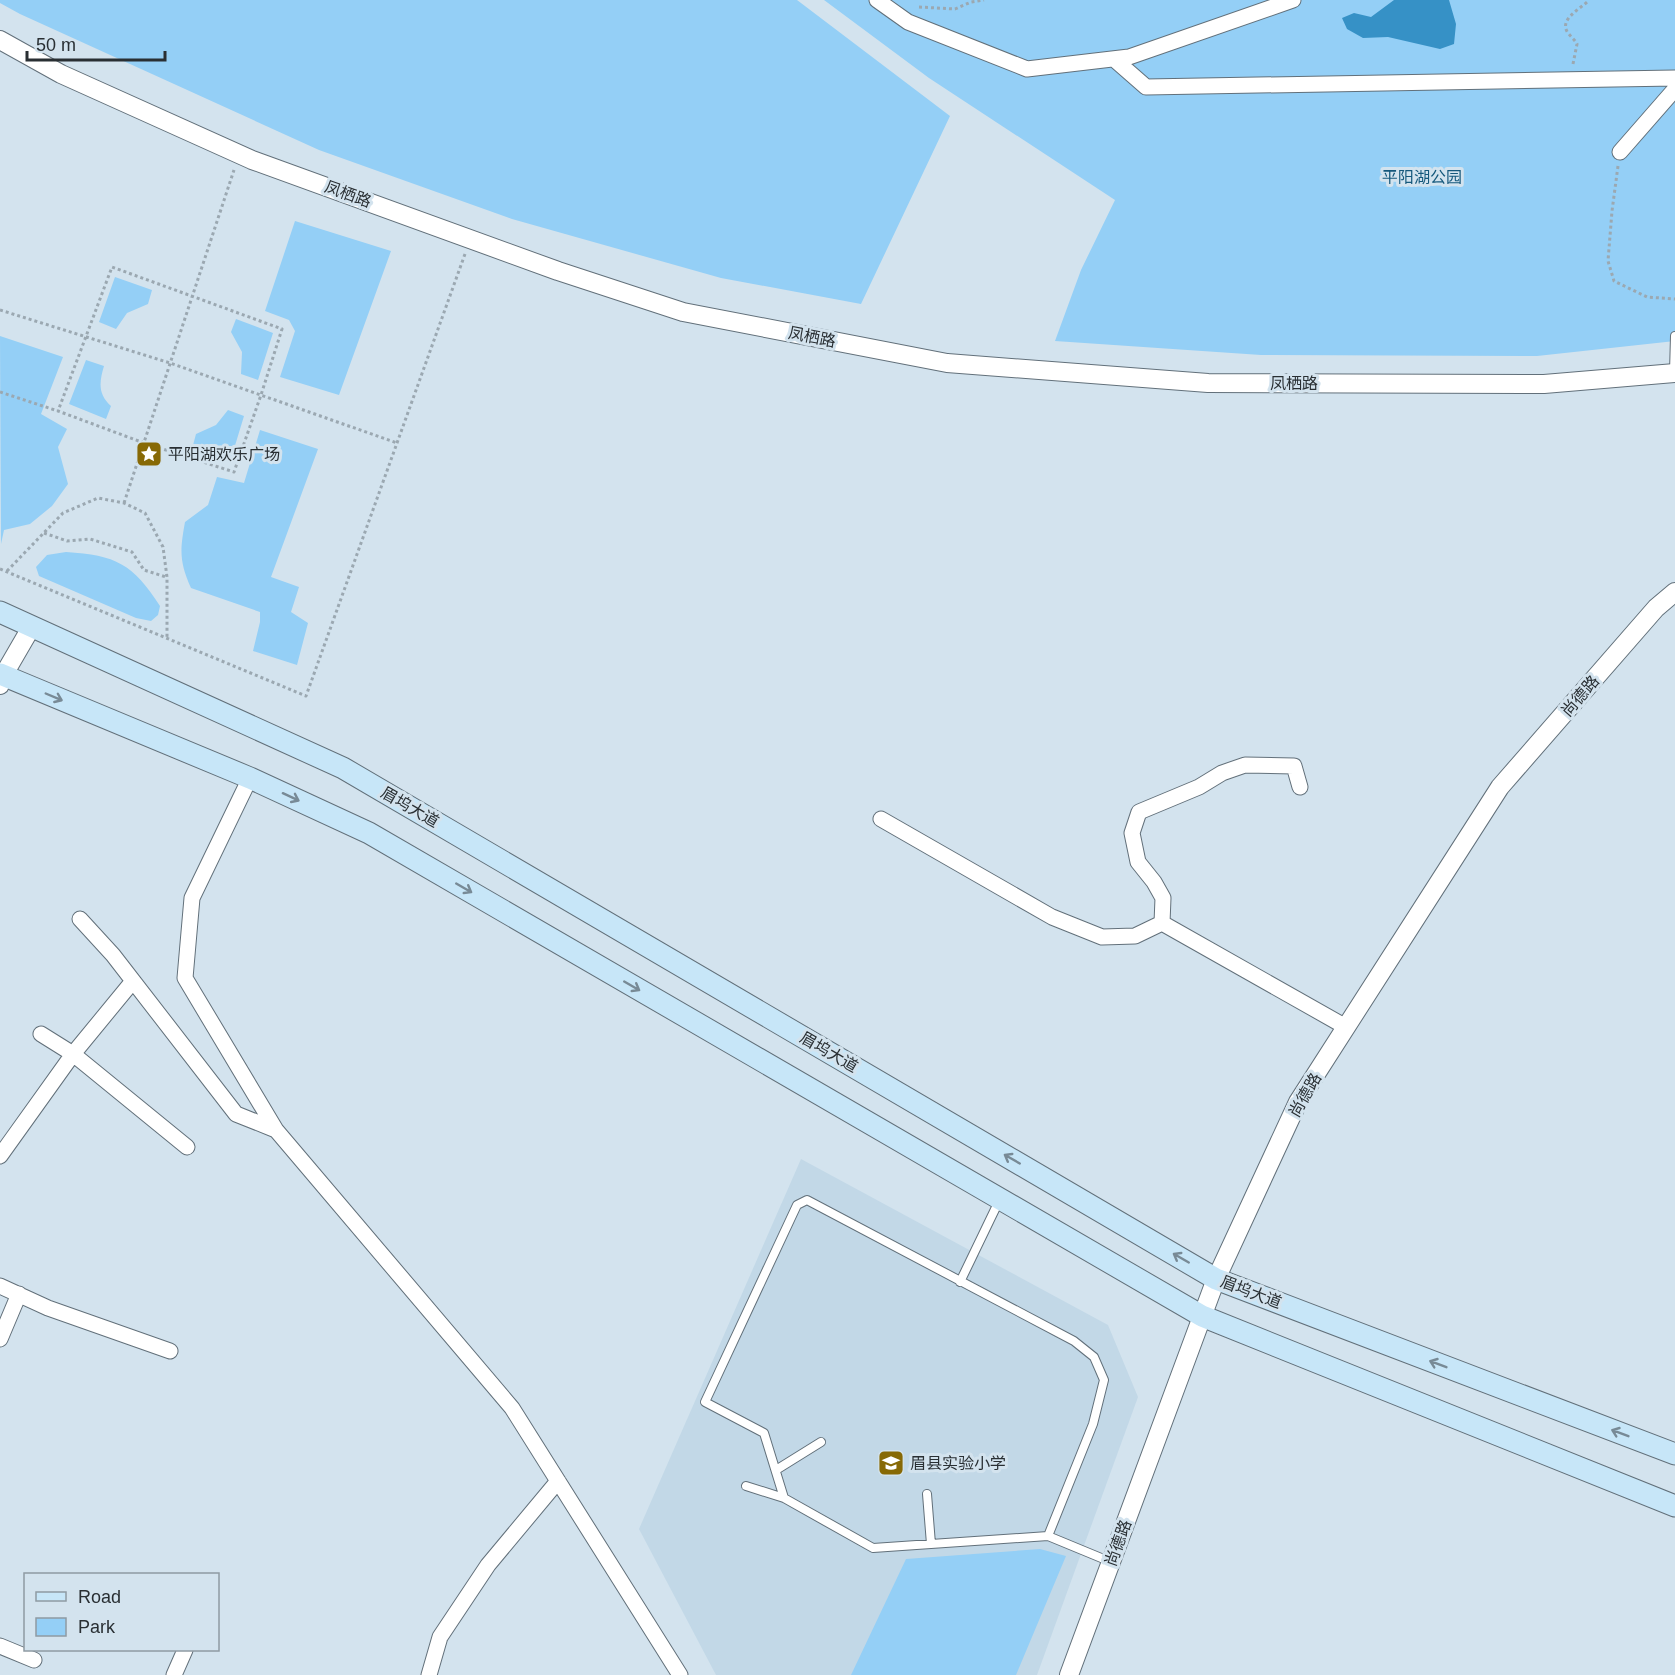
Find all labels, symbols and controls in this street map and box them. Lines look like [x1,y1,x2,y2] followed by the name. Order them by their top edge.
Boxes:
[27,24,165,62] scale bar
[36,35,76,55] text: 50 m
[1382,169,1462,186] park label: 平阳湖公园
[323,178,373,210] street label: 凤栖路
[787,324,837,350] street label: 凤栖路
[1270,375,1318,392] street label: 凤栖路
[134,439,164,469] place icon: 平阳湖欢乐广场
[168,446,280,463] place label: 平阳湖欢乐广场
[1558,672,1602,720] street label: 尚德路
[44,692,63,703] one-way arrow
[378,784,442,830] street label: 眉坞大道
[282,792,300,804] one-way arrow
[455,883,472,895] one-way arrow
[623,981,641,992] one-way arrow
[797,1029,861,1075] street label: 眉坞大道
[1286,1070,1324,1120] street label: 尚德路
[1004,1153,1021,1165] one-way arrow
[1172,1252,1190,1263] one-way arrow
[1218,1273,1284,1311] street label: 眉坞大道
[1429,1357,1448,1368] one-way arrow
[1612,1427,1630,1438] one-way arrow
[876,1448,906,1478] school or university icon: 眉县实验小学
[910,1455,1006,1472] place label: 眉县实验小学
[1102,1518,1134,1568] street label: 尚德路
[24,1573,219,1651] legend
[78,1587,121,1607] text: Road
[78,1617,116,1637] text: Park

